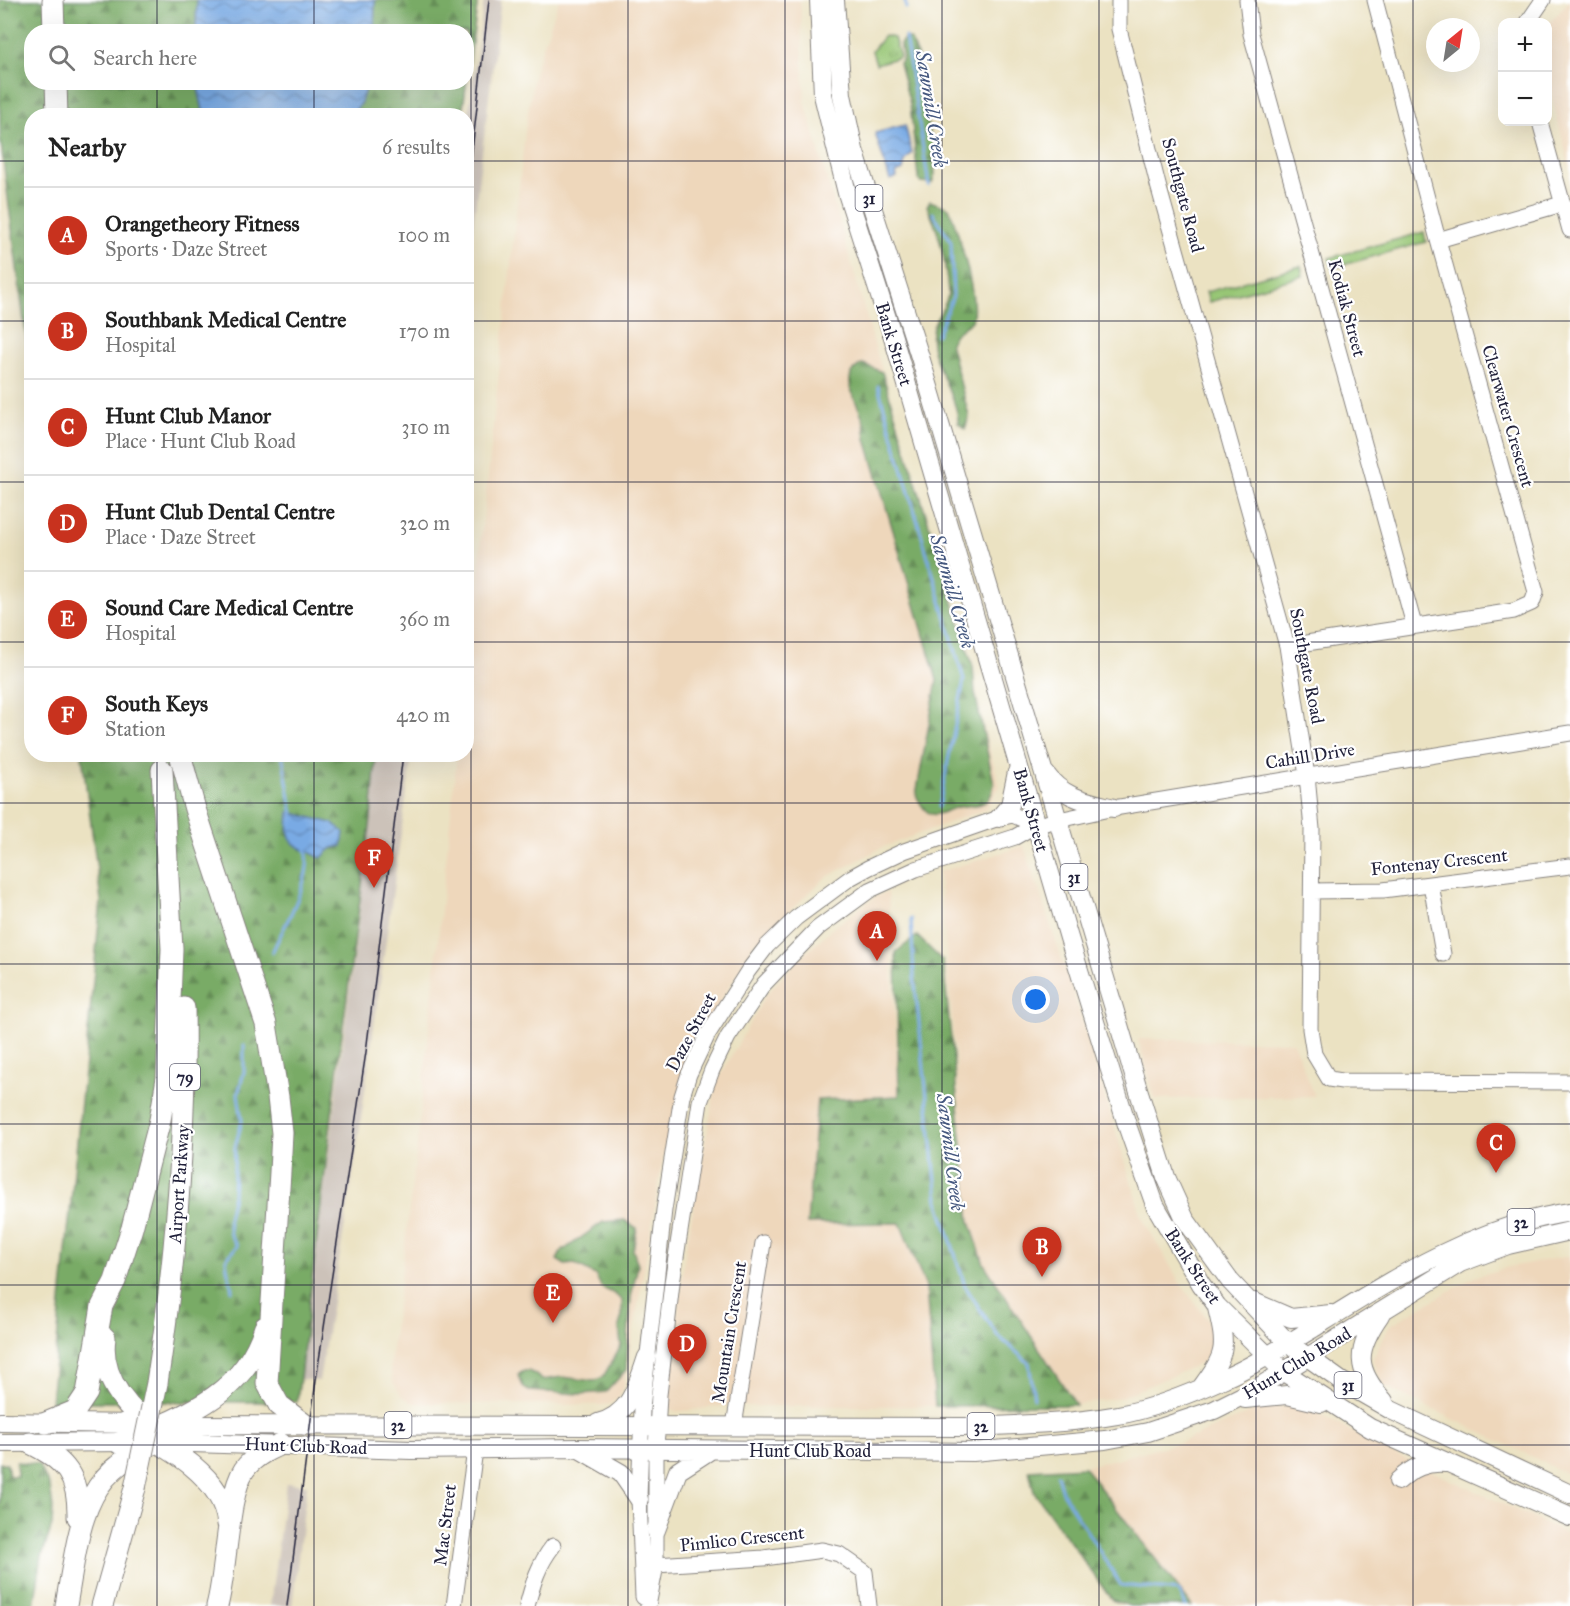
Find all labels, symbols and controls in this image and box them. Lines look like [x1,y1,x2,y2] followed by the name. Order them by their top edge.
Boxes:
[1426,18,1480,72] north arrow
[1498,18,1552,126] map controls
[1498,18,1552,72] button: +
[24,24,474,90] search box
[45,41,78,74] icon: search
[93,44,197,71] text: Search here
[911,48,953,169] water label: Sawmill Creek
[1498,72,1552,126] button: −
[48,131,126,163] text: Nearby
[382,135,450,159] text: 6 results
[1156,135,1209,255] street label: Southgate Road
[856,185,882,211] road number: 31
[105,210,299,237] text: Orangetheory Fitness
[61,223,74,247] text: A
[398,223,450,247] text: 100 m
[105,237,267,261] text: Sports · Daze Street
[1323,257,1371,360] street label: Kodiak Street
[871,300,917,389] street label: Bank Street
[105,306,346,333] text: Southbank Medical Centre
[61,319,74,343] text: B
[399,319,450,343] text: 170 m
[105,333,176,357] text: Hospital
[1477,342,1539,490] street label: Clearwater Crescent
[105,402,271,429] text: Hunt Club Manor
[61,415,74,439] text: C
[401,415,450,439] text: 310 m
[105,429,296,453] text: Place · Hunt Club Road
[105,498,335,525] text: Hunt Club Dental Centre
[60,511,75,535] text: D
[399,511,450,535] text: 320 m
[105,525,256,549] text: Place · Daze Street
[925,530,981,651] water label: Sawmill Creek
[105,594,354,621] text: Sound Care Medical Centre
[1284,606,1329,726] street label: Southgate Road
[60,607,75,631] text: E
[399,607,450,631] text: 360 m
[105,621,176,645] text: Hospital
[105,690,208,717] text: South Keys
[61,703,74,727] text: F
[396,703,450,727] text: 420 m
[105,717,166,741] text: Station
[1264,738,1356,774] street label: Cahill Drive
[1009,766,1054,855] street label: Bank Street
[354,838,394,888] pin: F
[1369,844,1509,880] street label: Fontenay Crescent
[1060,864,1088,890] road number: 31
[858,912,896,961] pin: A
[1021,985,1050,1014] your location
[661,988,721,1075] street label: Daze Street
[170,1064,200,1090] road number: 79
[932,1091,970,1212] water label: Sawmill Creek
[164,1123,194,1245] street label: Airport Parkway
[1476,1124,1516,1173] pin: C
[1508,1209,1534,1235] road number: 32
[1160,1224,1226,1309] street label: Bank Street
[1022,1228,1062,1277] pin: B
[707,1259,751,1405] street label: Mountain Crescent
[534,1274,572,1323] pin: E
[1239,1322,1355,1404] street label: Hunt Club Road
[668,1324,706,1374] pin: D
[1334,1372,1362,1398] road number: 31
[384,1412,412,1438] road number: 32
[968,1413,994,1439] road number: 32
[244,1433,368,1459] street label: Hunt Club Road
[749,1440,871,1462] street label: Hunt Club Road
[429,1482,461,1567] street label: Mac Street
[679,1521,806,1556] street label: Pimlico Crescent

